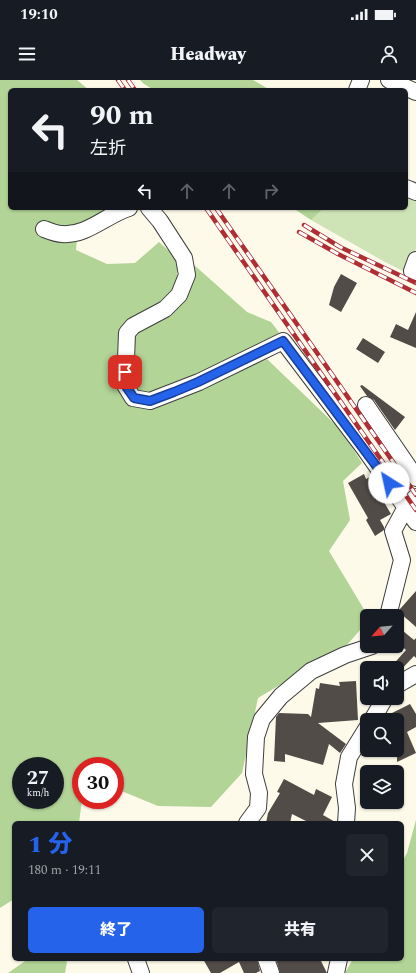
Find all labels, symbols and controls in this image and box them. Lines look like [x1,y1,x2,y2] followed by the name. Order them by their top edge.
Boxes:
[20,3,58,26] text: 19:10
[170,41,246,68] text: Headway
[16,43,38,65] icon: menu
[378,43,400,65] icon: person
[90,94,154,137] text: 90 m
[24,104,76,156] icon: left
[90,135,126,162] text: 左折
[134,180,156,202] icon: left
[176,180,198,202] icon: ahead
[218,180,240,202] icon: ahead
[260,180,282,202] icon: right
[108,355,142,389] pin
[114,361,136,383] icon: arrive
[368,462,410,504] position arrow
[360,609,404,653] north arrow
[360,609,404,809] map controls
[360,661,404,705] button: sound
[360,713,404,757] button: search
[72,757,124,809] speed limit sign: 30
[27,763,49,793] text: 27
[360,765,404,809] button: layers
[27,785,49,801] text: km/h
[28,827,72,863] text: 1 分
[346,834,388,876] button: close
[28,860,101,880] text: 180 m · 19:11
[28,907,204,953] button: 終了
[212,907,388,953] button: 共有

